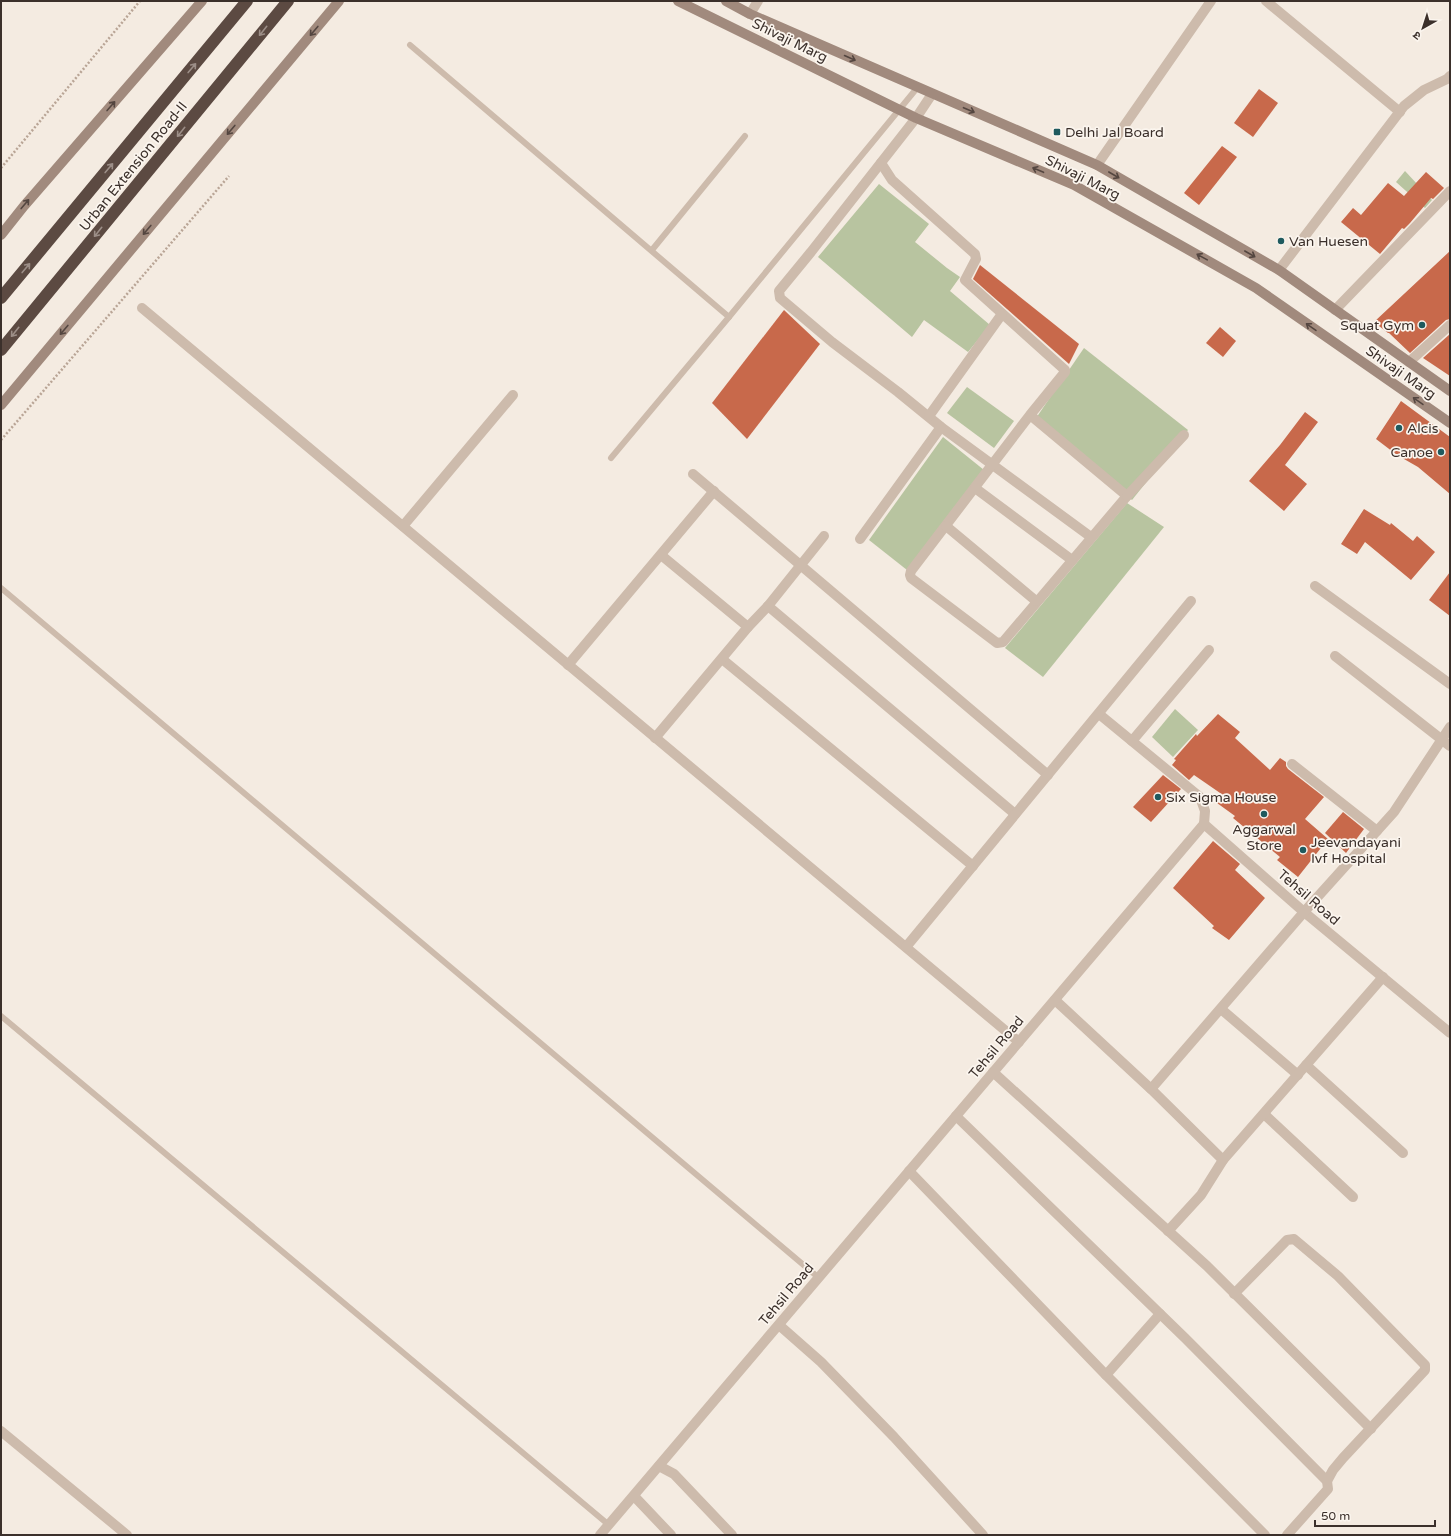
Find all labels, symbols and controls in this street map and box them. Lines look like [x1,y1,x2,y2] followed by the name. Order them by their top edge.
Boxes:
[1403,8,1443,48] north arrow
[749,15,830,66] street label: Shivaji Marg
[310,25,319,36] one-way arrow
[259,26,268,37] one-way arrow
[1410,28,1424,42] text: उ
[844,55,856,62] one-way arrow
[187,63,196,73] one-way arrow
[76,98,191,235] street label: Urban Extension Road-II
[106,101,115,111] one-way arrow
[963,107,975,115] one-way arrow
[1065,124,1164,141] place label: Delhi Jal Board
[226,125,235,136] one-way arrow
[176,126,185,137] one-way arrow
[1052,127,1062,137] marker: Delhi Jal Board
[1042,151,1123,204] street label: Shivaji Marg
[104,163,113,174] one-way arrow
[1032,166,1044,173] one-way arrow
[1107,171,1119,179] one-way arrow
[21,199,30,210] one-way arrow
[143,225,152,235] one-way arrow
[93,227,102,237] one-way arrow
[1289,233,1368,250] place label: Van Huesen
[1276,236,1286,246] marker: Van Huesen
[1244,250,1256,258] one-way arrow
[1196,253,1208,261] one-way arrow
[21,263,30,274] one-way arrow
[1340,317,1414,334] place label: Squat Gym
[1417,320,1427,330] marker: Squat Gym
[1306,323,1317,331] one-way arrow
[59,324,68,335] one-way arrow
[11,327,20,338] one-way arrow
[1362,342,1439,403] street label: Shivaji Marg
[1413,397,1424,405] one-way arrow
[1407,420,1439,437] place label: Alcis
[1394,423,1404,433] marker: Alcis
[1390,444,1433,461] place label: Canoe
[1436,447,1446,457] marker: Canoe
[1166,789,1277,806] place label: Six Sigma House
[1153,792,1163,802] marker: Six Sigma House
[1259,809,1269,819] marker: Aggarwal Store
[1232,821,1296,854] place label: Aggarwal Store
[1311,834,1401,867] place label: Jeevandayani Ivf Hospital
[1298,845,1308,855] marker: Jeevandayani Ivf Hospital
[1274,866,1343,929] street label: Tehsil Road
[965,1013,1028,1082] street label: Tehsil Road
[755,1260,818,1329] street label: Tehsil Road
[1315,1502,1435,1528] scale bar
[1321,1509,1350,1523] text: 50 m

